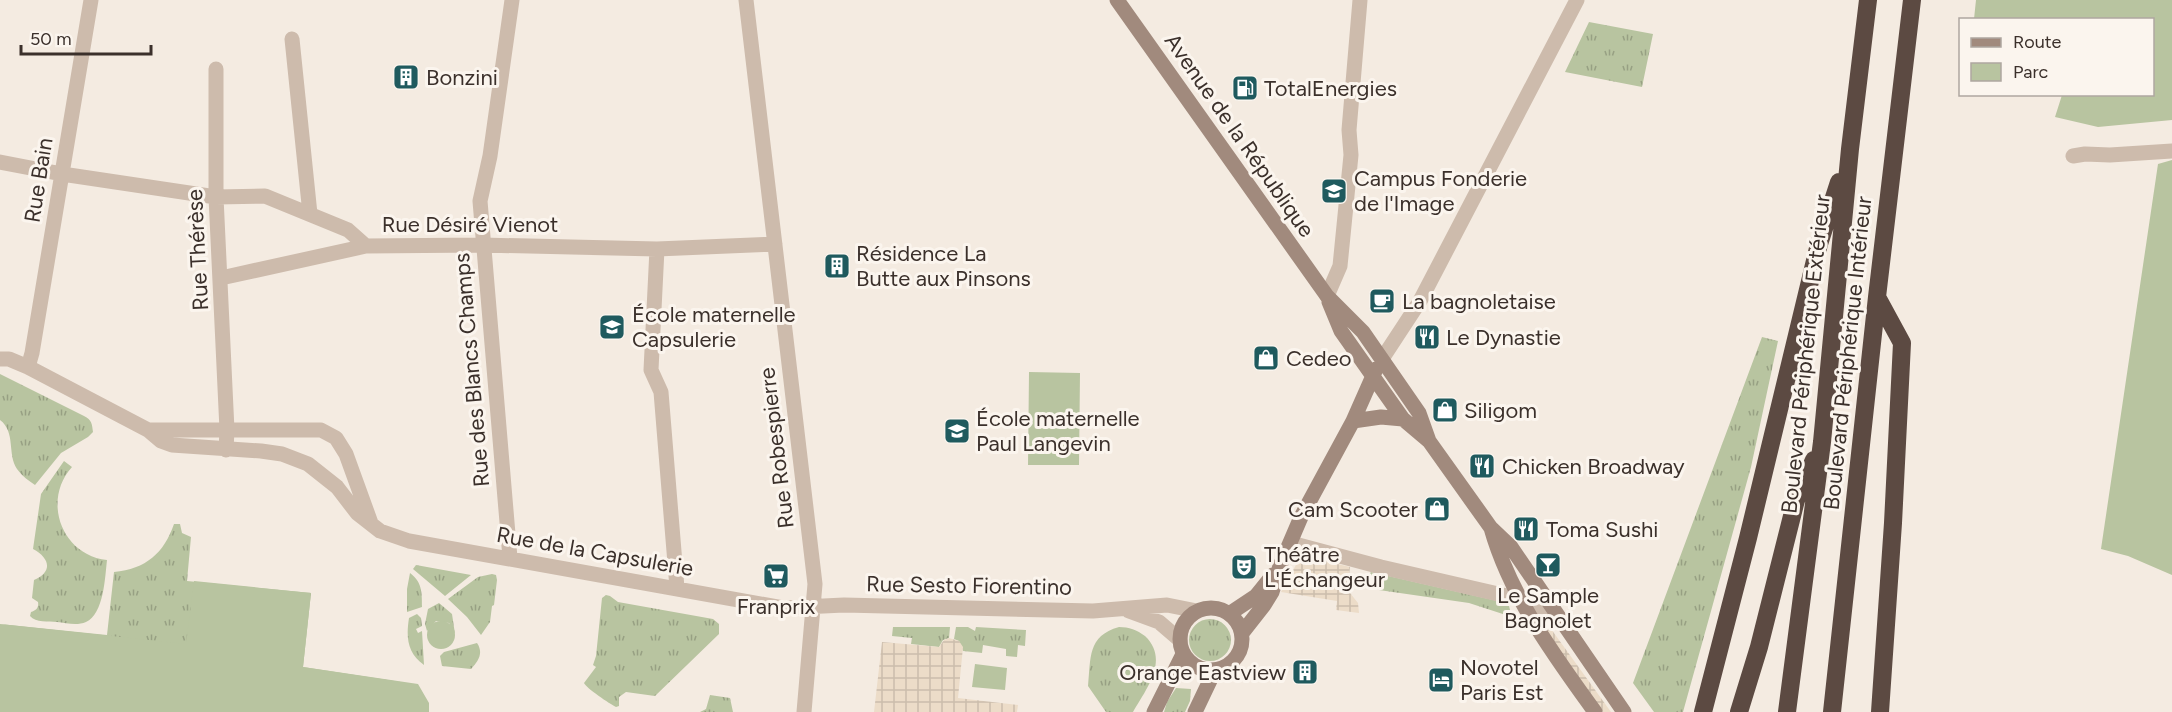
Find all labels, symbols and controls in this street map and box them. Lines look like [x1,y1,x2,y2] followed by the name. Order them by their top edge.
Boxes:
[21,18,152,56] scale bar
[1959,18,2154,96] legend
[30,28,72,50] text: 50 m
[1159,28,1320,242] street label: Avenue de la République
[2013,31,2062,53] text: Route
[2013,61,2049,83] text: Parc
[391,62,421,92] building icon: Bonzini
[426,64,498,91] place label: Bonzini
[1230,73,1260,103] fuel station icon: TotalEnergies
[1264,75,1397,102] place label: TotalEnergies
[18,136,59,224] street label: Rue Bain
[1354,165,1527,217] place label: Campus Fonderie de l'Image
[1319,176,1349,206] school or university icon: Campus Fonderie de l'Image
[181,189,214,311] street label: Rue Thérèse
[1775,193,1836,515] street label: Boulevard Périphérique Extérieur
[1818,194,1877,511] street label: Boulevard Périphérique Intérieur
[382,211,558,238] street label: Rue Désiré Vienot
[856,240,1031,292] place label: Résidence La Butte aux Pinsons
[822,251,852,281] building icon: Résidence La Butte aux Pinsons
[448,252,495,488] street label: Rue des Blancs Champs
[1367,286,1397,316] cafe icon: La bagnoletaise
[1402,288,1556,315] place label: La bagnoletaise
[632,301,796,353] place label: École maternelle Capsulerie
[597,312,627,342] school or university icon: École maternelle Capsulerie
[1412,322,1442,352] restaurant icon: Le Dynastie
[1446,324,1561,351] place label: Le Dynastie
[1251,343,1281,373] shop icon: Cedeo
[1286,345,1352,372] place label: Cedeo
[753,366,800,530] street label: Rue Robespierre
[1430,395,1460,425] shop icon: Siligom
[1464,397,1537,424] place label: Siligom
[976,405,1140,457] place label: École maternelle Paul Langevin
[942,416,972,446] school or university icon: École maternelle Paul Langevin
[1467,451,1497,481] restaurant icon: Chicken Broadway
[1502,453,1685,480] place label: Chicken Broadway
[1422,494,1452,524] shop icon: Cam Scooter
[1288,496,1419,523] place label: Cam Scooter
[1511,514,1541,544] restaurant icon: Toma Sushi
[1546,516,1658,543] place label: Toma Sushi
[494,521,695,582] street label: Rue de la Capsulerie
[1264,541,1386,593] place label: Théâtre L'Échangeur
[1533,550,1563,580] bar icon: Le Sample Bagnolet
[1229,552,1259,582] theatre icon: Théâtre L'Échangeur
[761,561,791,591] supermarket icon: Franprix
[866,570,1072,601] street label: Rue Sesto Fiorentino
[1497,582,1599,634] place label: Le Sample Bagnolet
[737,593,816,620] place label: Franprix
[1460,654,1544,706] place label: Novotel Paris Est
[1290,657,1320,687] building icon: Orange Eastview
[1119,659,1287,686] place label: Orange Eastview
[1426,665,1456,695] hotel icon: Novotel Paris Est

